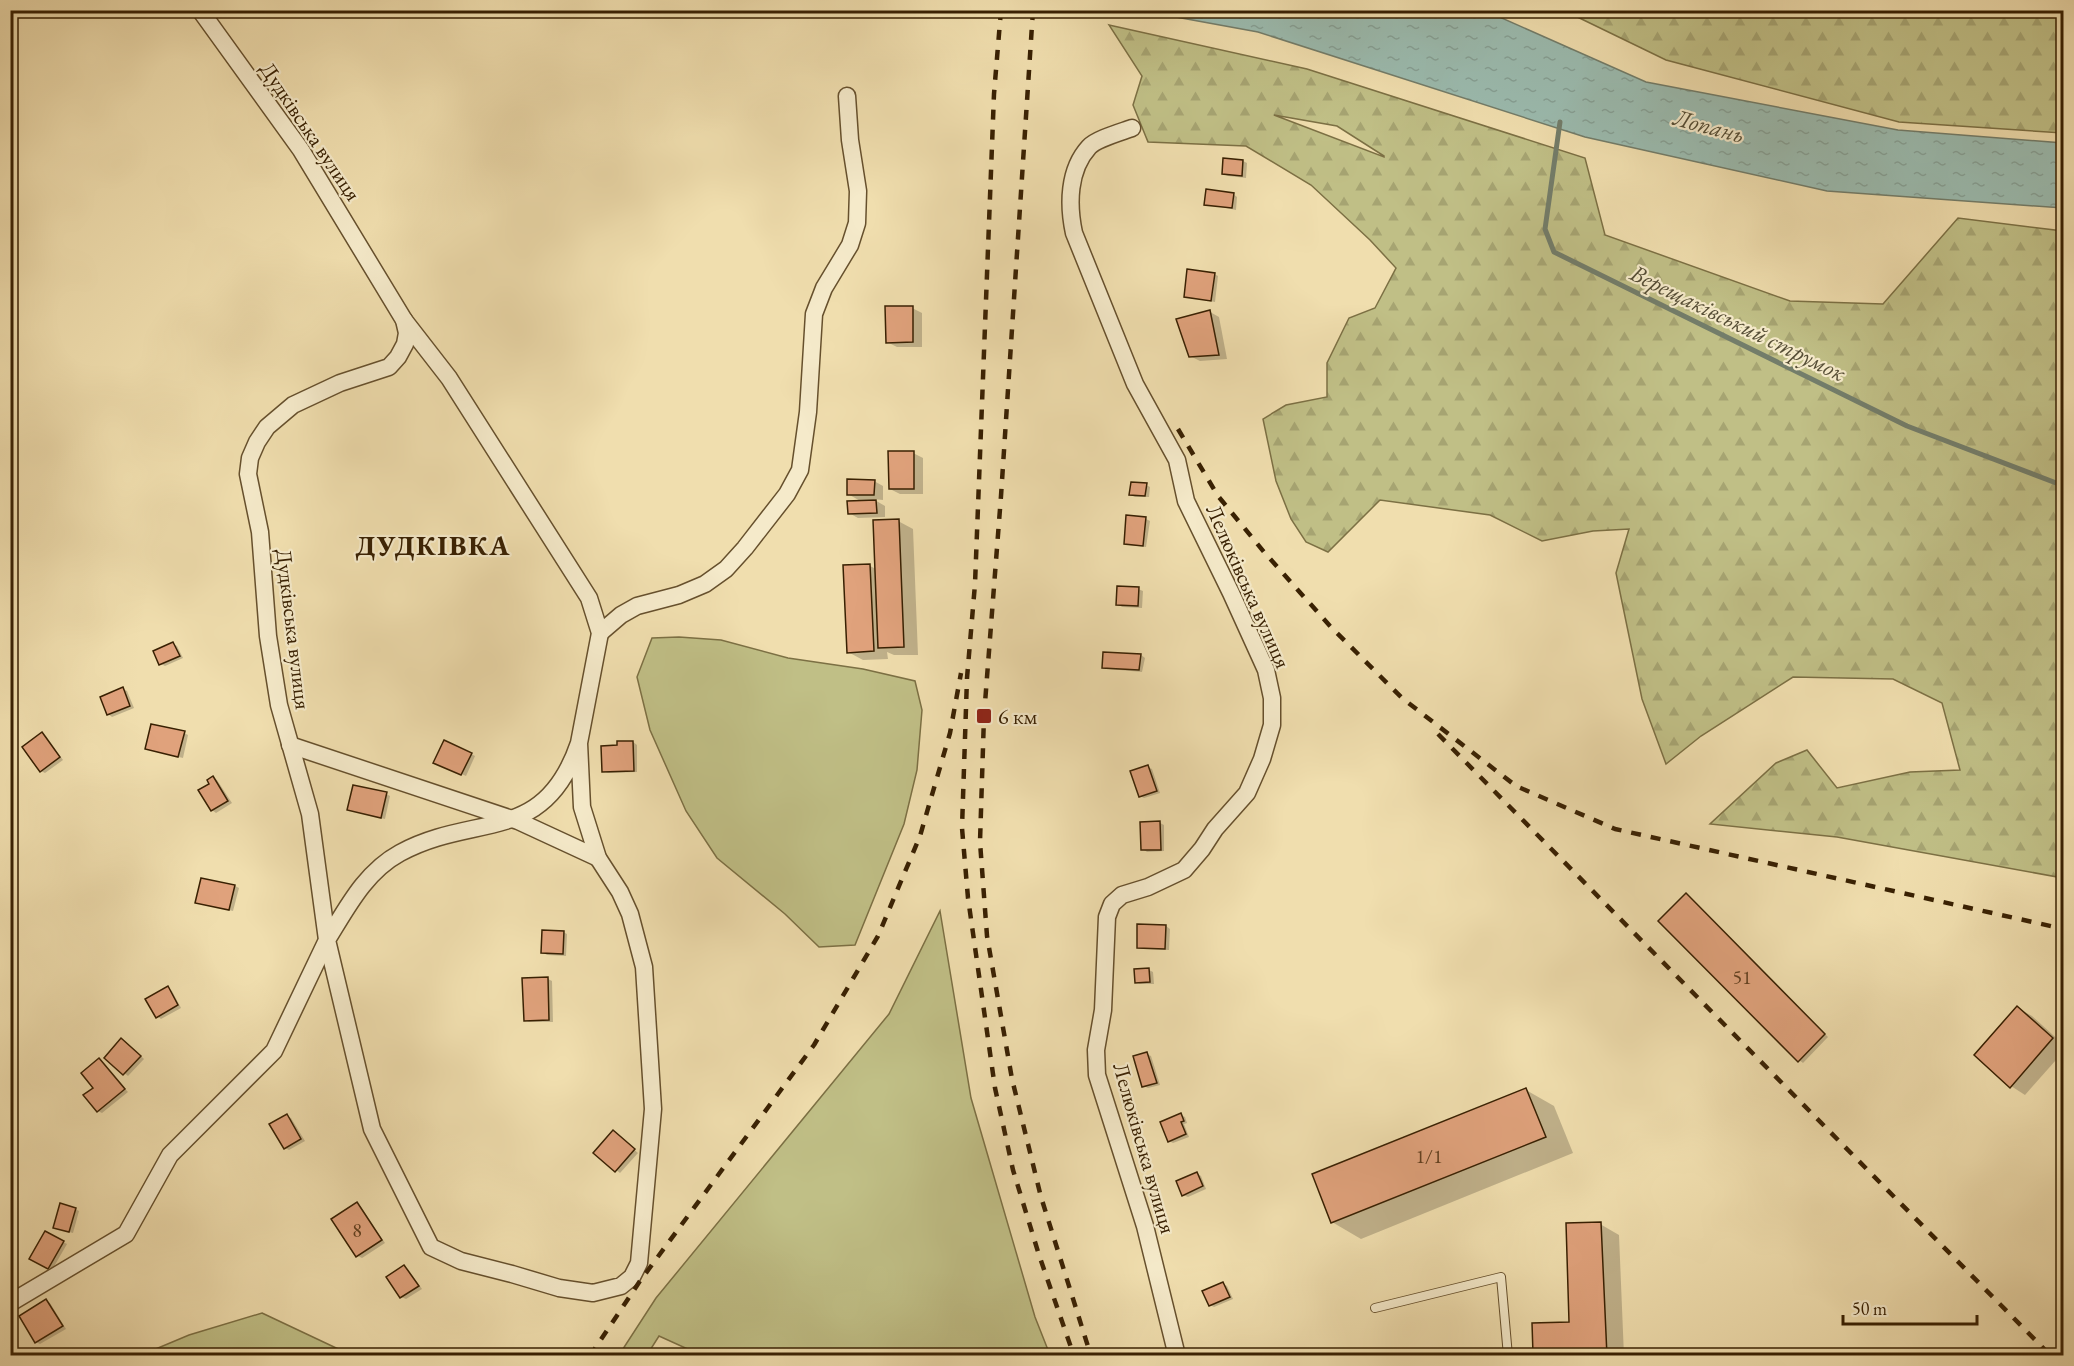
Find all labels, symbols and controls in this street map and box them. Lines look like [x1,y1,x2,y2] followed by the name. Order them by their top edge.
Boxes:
[253,56,368,207] street label: Дудківська вулиця
[1670,101,1748,150] water label: Лопань
[1624,256,1852,388] water label: Верещаківський струмок
[1199,500,1298,673] street label: Лелюківська вулиця
[355,527,511,563] district label: ДУДКІВКА
[269,547,318,711] street label: Дудківська вулиця
[998,702,1037,731] place label: 6 км
[975,707,993,725] marker: 6 км
[1732,964,1752,990] house number: 51
[1106,1059,1183,1237] street label: Лелюківська вулиця
[1415,1143,1443,1169] house number: 1/1
[352,1217,362,1243] house number: 8
[1843,1288,1976,1326] scale bar
[1852,1297,1887,1320] text: 50 m

